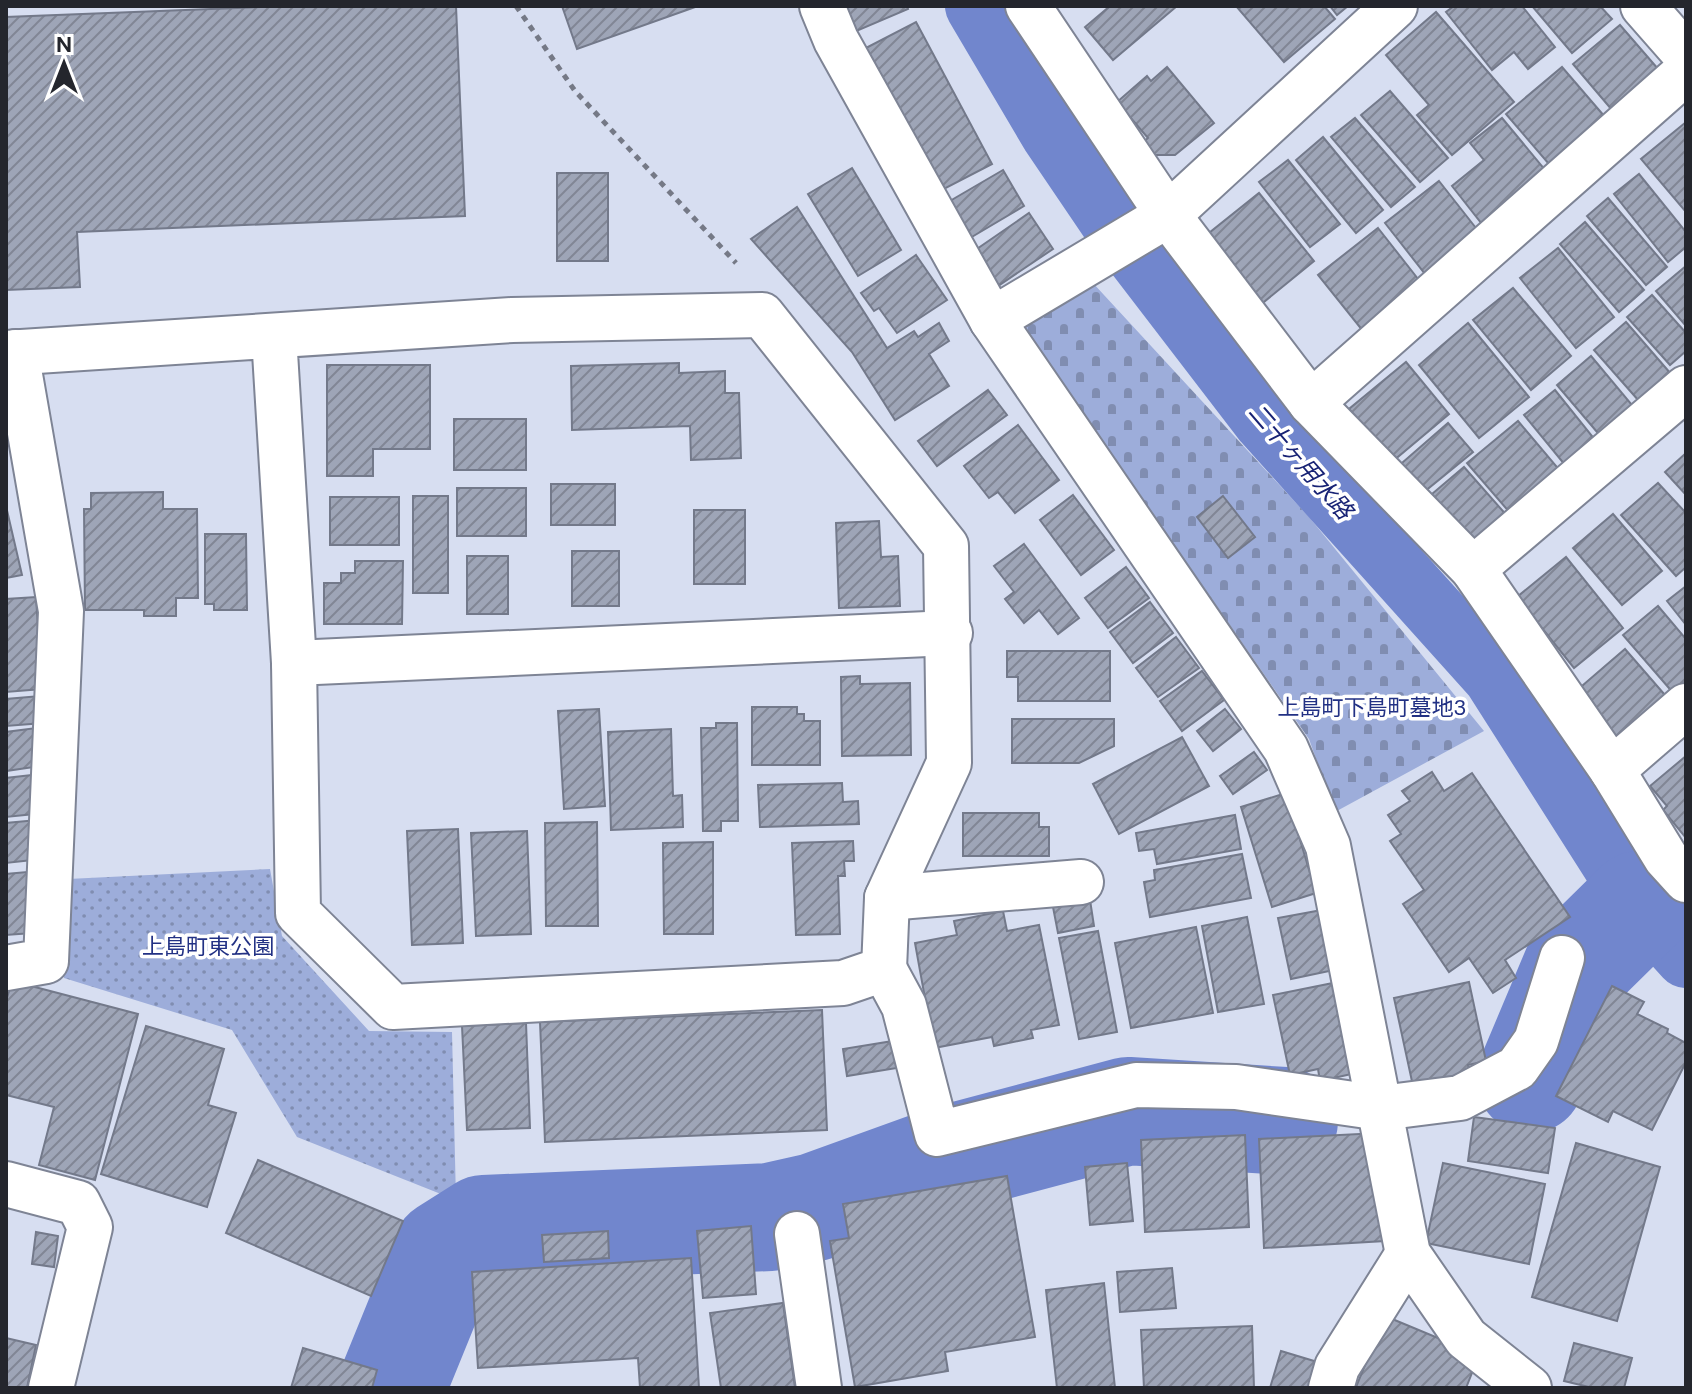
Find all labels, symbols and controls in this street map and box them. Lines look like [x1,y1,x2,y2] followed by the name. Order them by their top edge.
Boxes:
[24,24,104,104] north arrow
[56,30,72,59] text: N
[1242,396,1361,527] water label: 二十ヶ用水路
[1277,693,1467,722] park label: 上島町下島町墓地3
[142,932,274,961] park label: 上島町東公園

